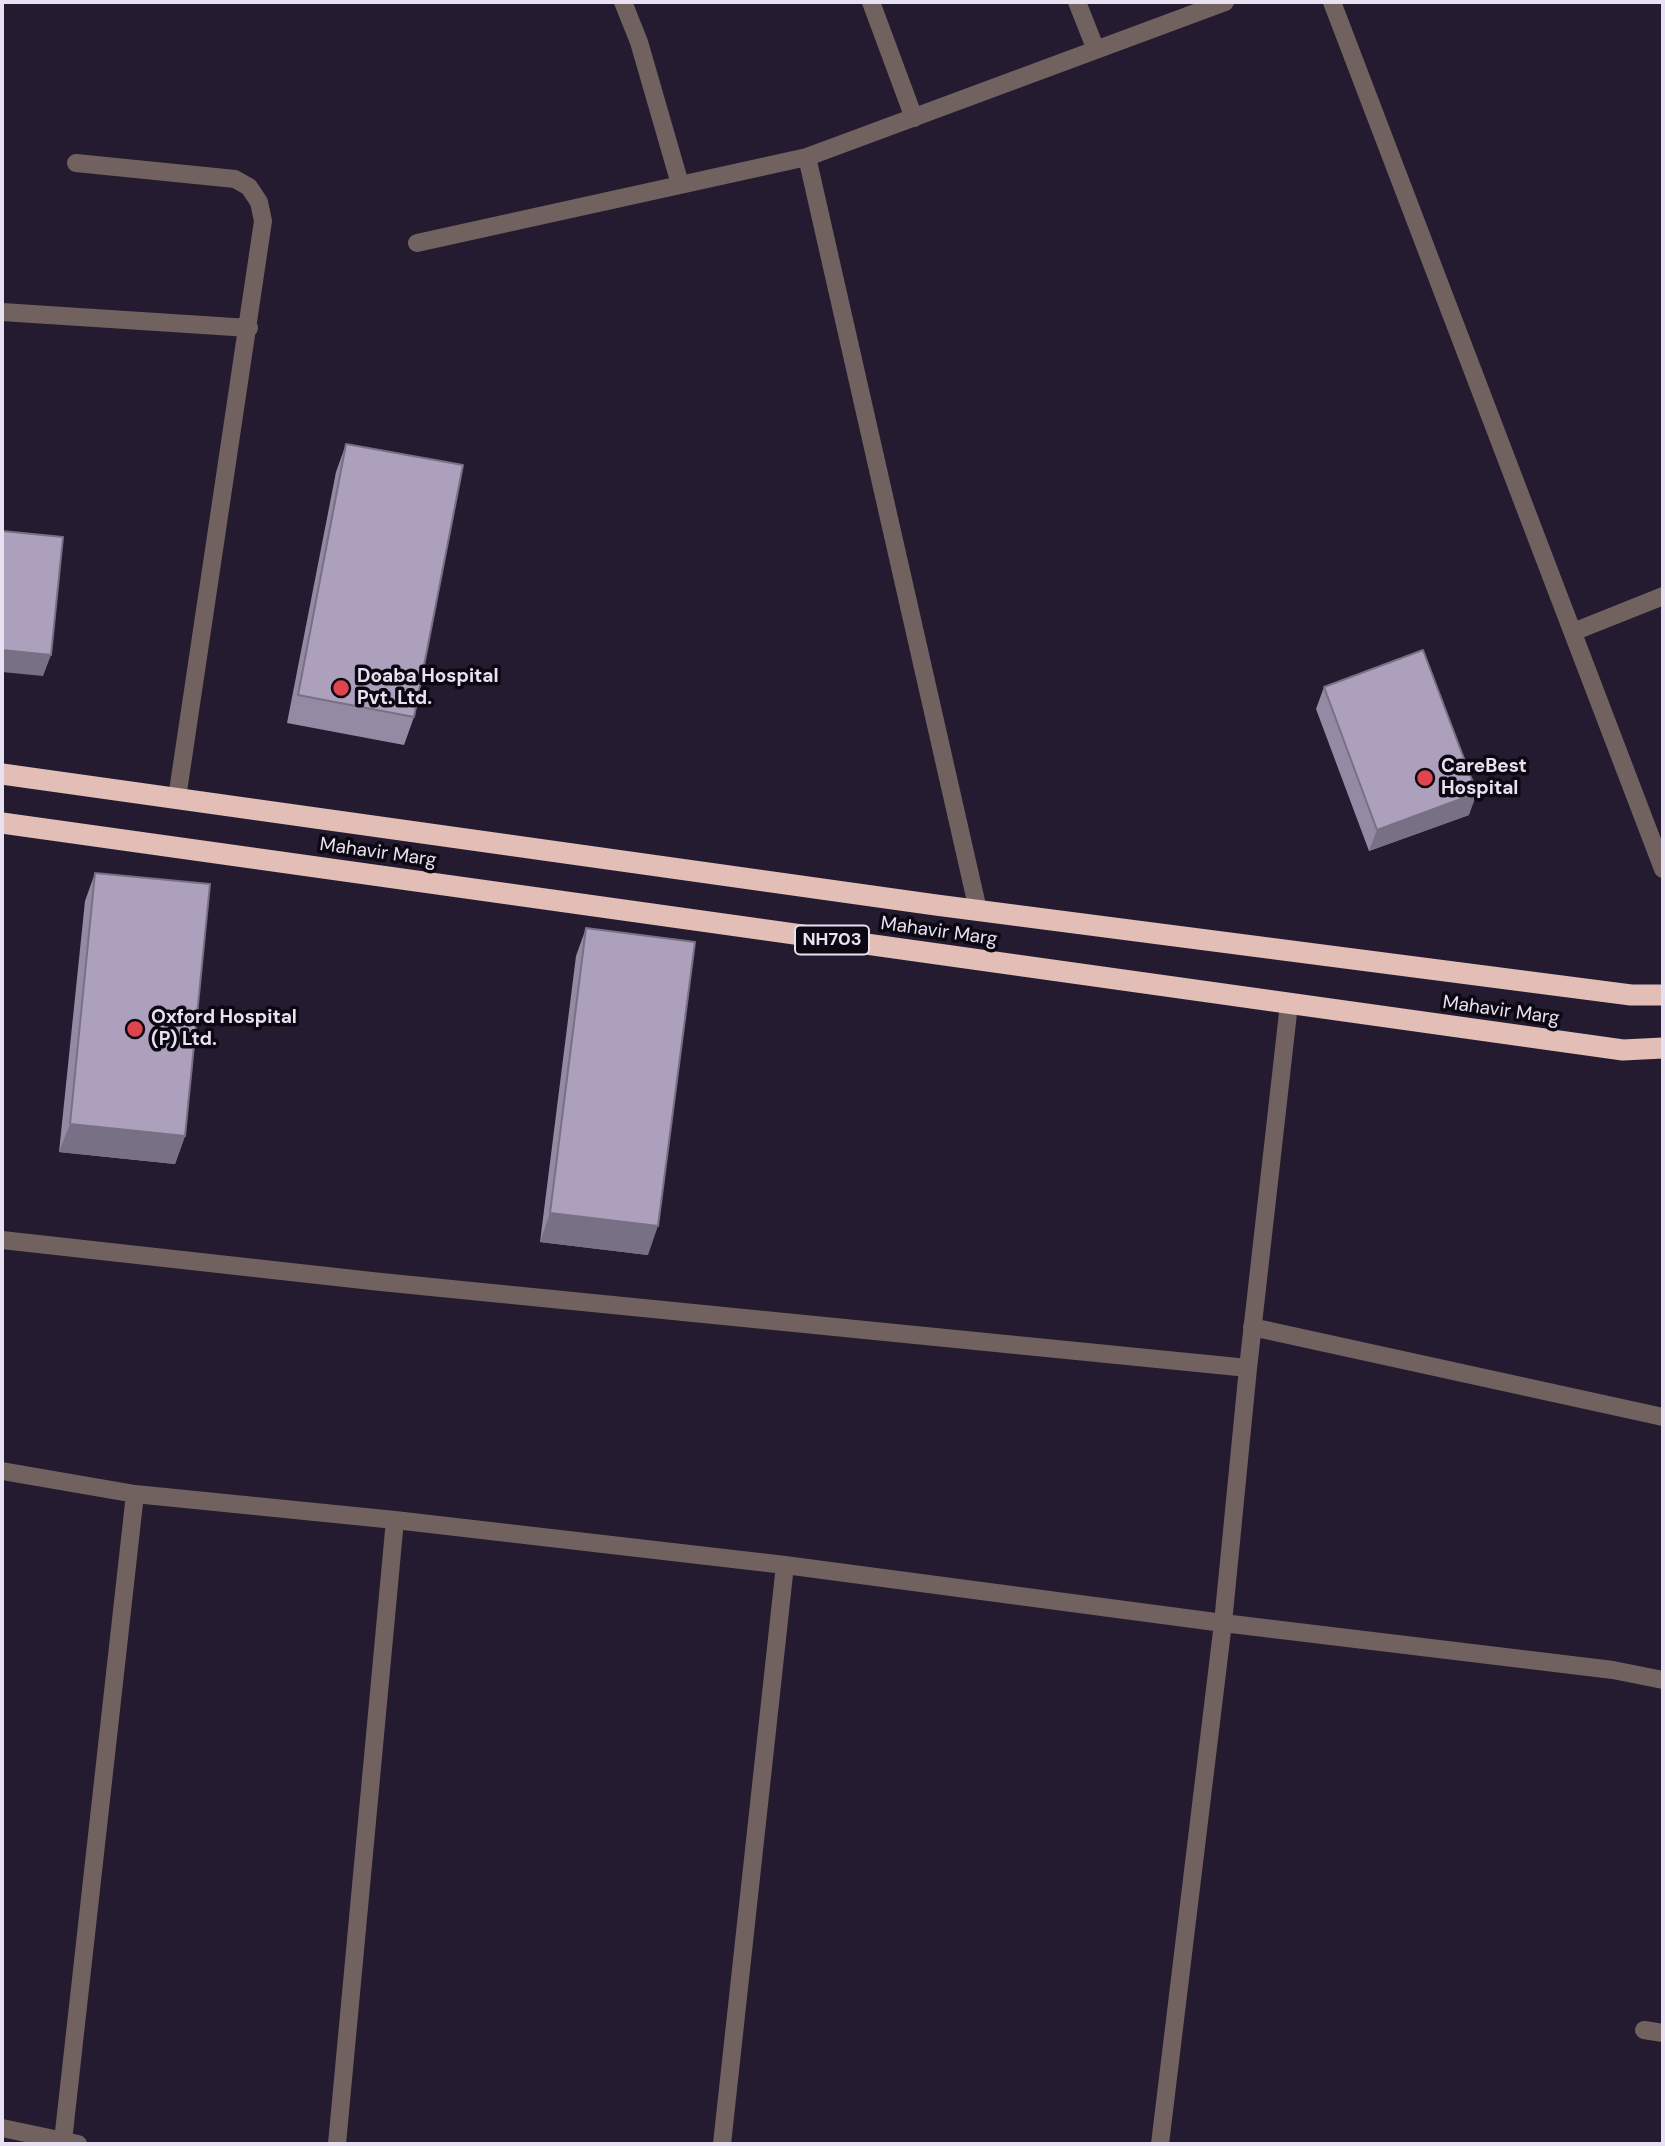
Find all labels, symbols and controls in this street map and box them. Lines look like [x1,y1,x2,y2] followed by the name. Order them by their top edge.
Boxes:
[357,666,499,710] place label: Doaba Hospital Pvt. Ltd.
[331,678,351,698] marker: Doaba Hospital Pvt. Ltd.
[1441,756,1527,800] place label: CareBest Hospital
[1415,768,1435,788] marker: CareBest Hospital
[318,834,438,872] street label: Mahavir Marg
[879,913,999,951] street label: Mahavir Marg
[795,925,869,954] road number: NH703
[1441,992,1561,1030] street label: Mahavir Marg
[151,1007,297,1051] place label: Oxford Hospital (P) Ltd.
[125,1019,145,1039] marker: Oxford Hospital (P) Ltd.

